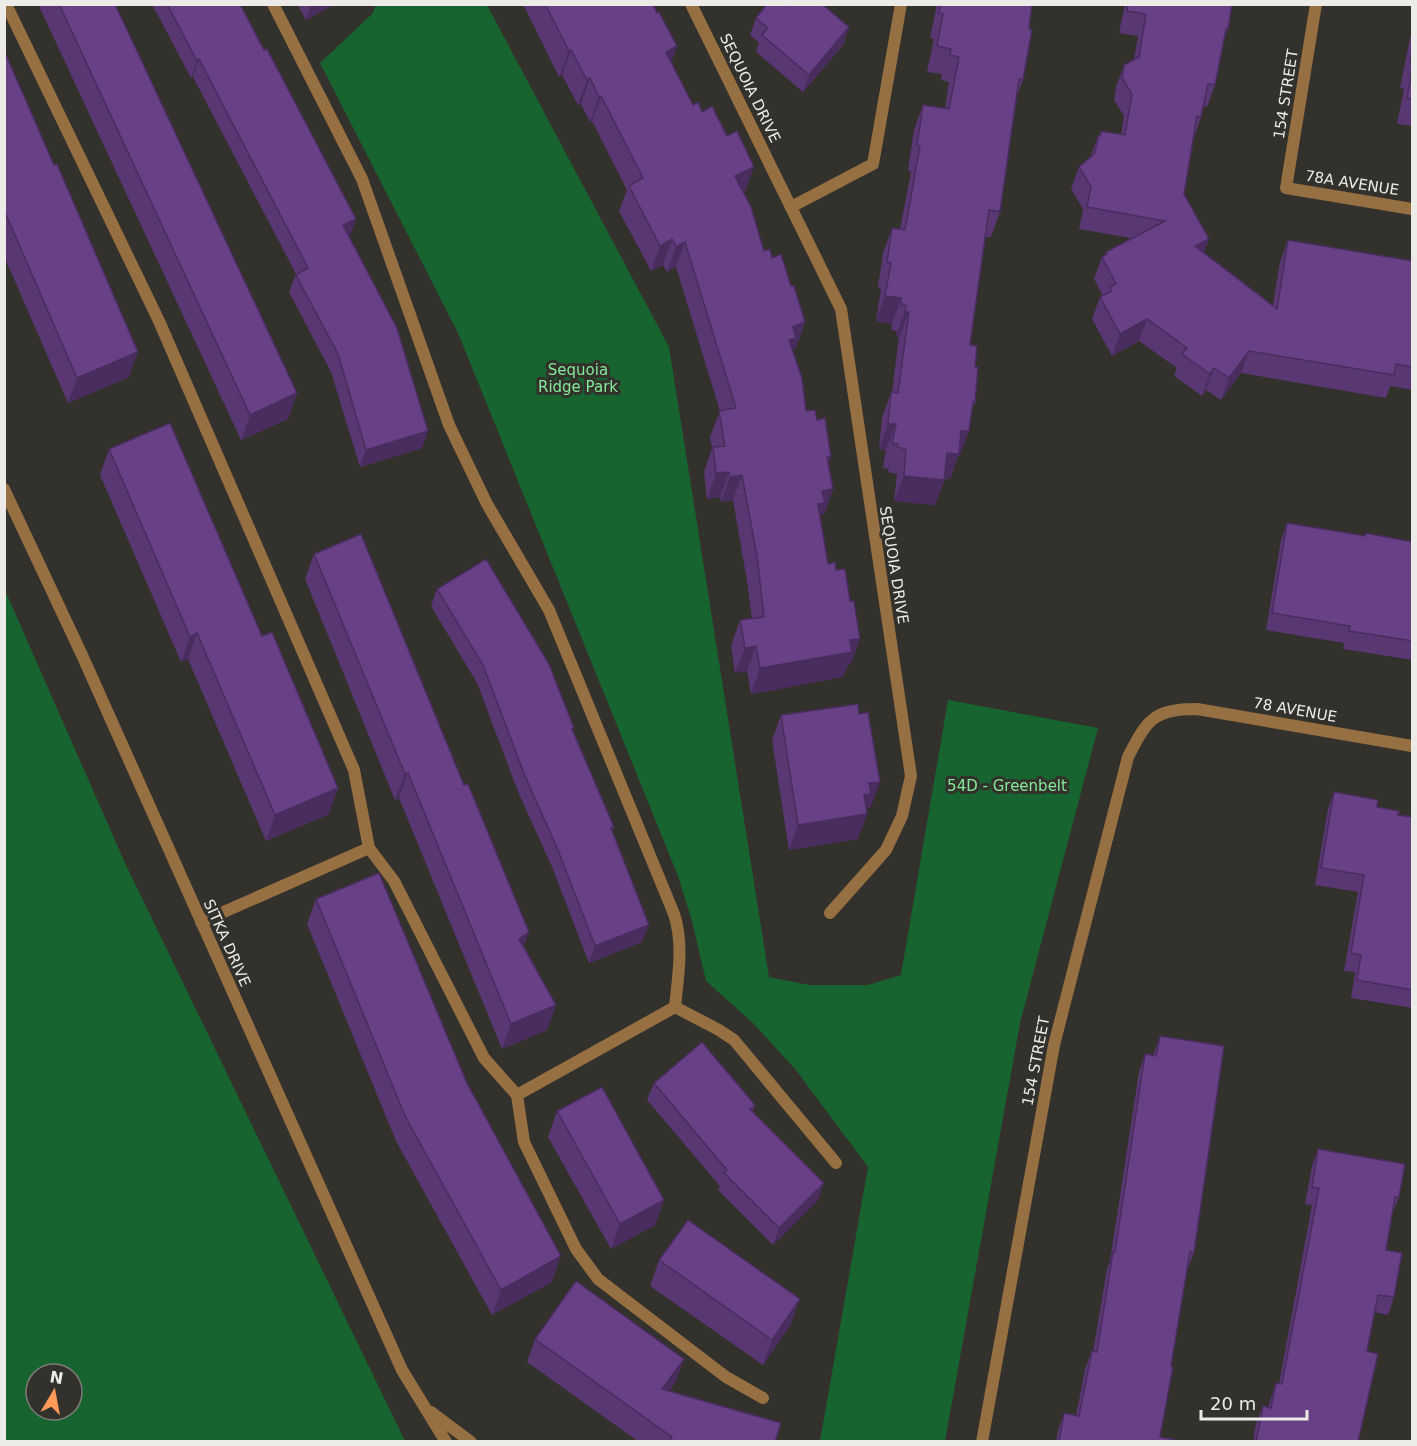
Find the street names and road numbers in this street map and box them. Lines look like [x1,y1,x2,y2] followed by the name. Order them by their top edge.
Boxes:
[716,30,784,146] street label: SEQUOIA DRIVE
[1270,47,1302,140] street label: 154 STREET
[1304,167,1400,199] street label: 78A AVENUE
[876,505,912,625] street label: SEQUOIA DRIVE
[1252,694,1338,726] street label: 78 AVENUE
[200,896,254,990] street label: SITKA DRIVE
[1019,1014,1054,1107] street label: 154 STREET

